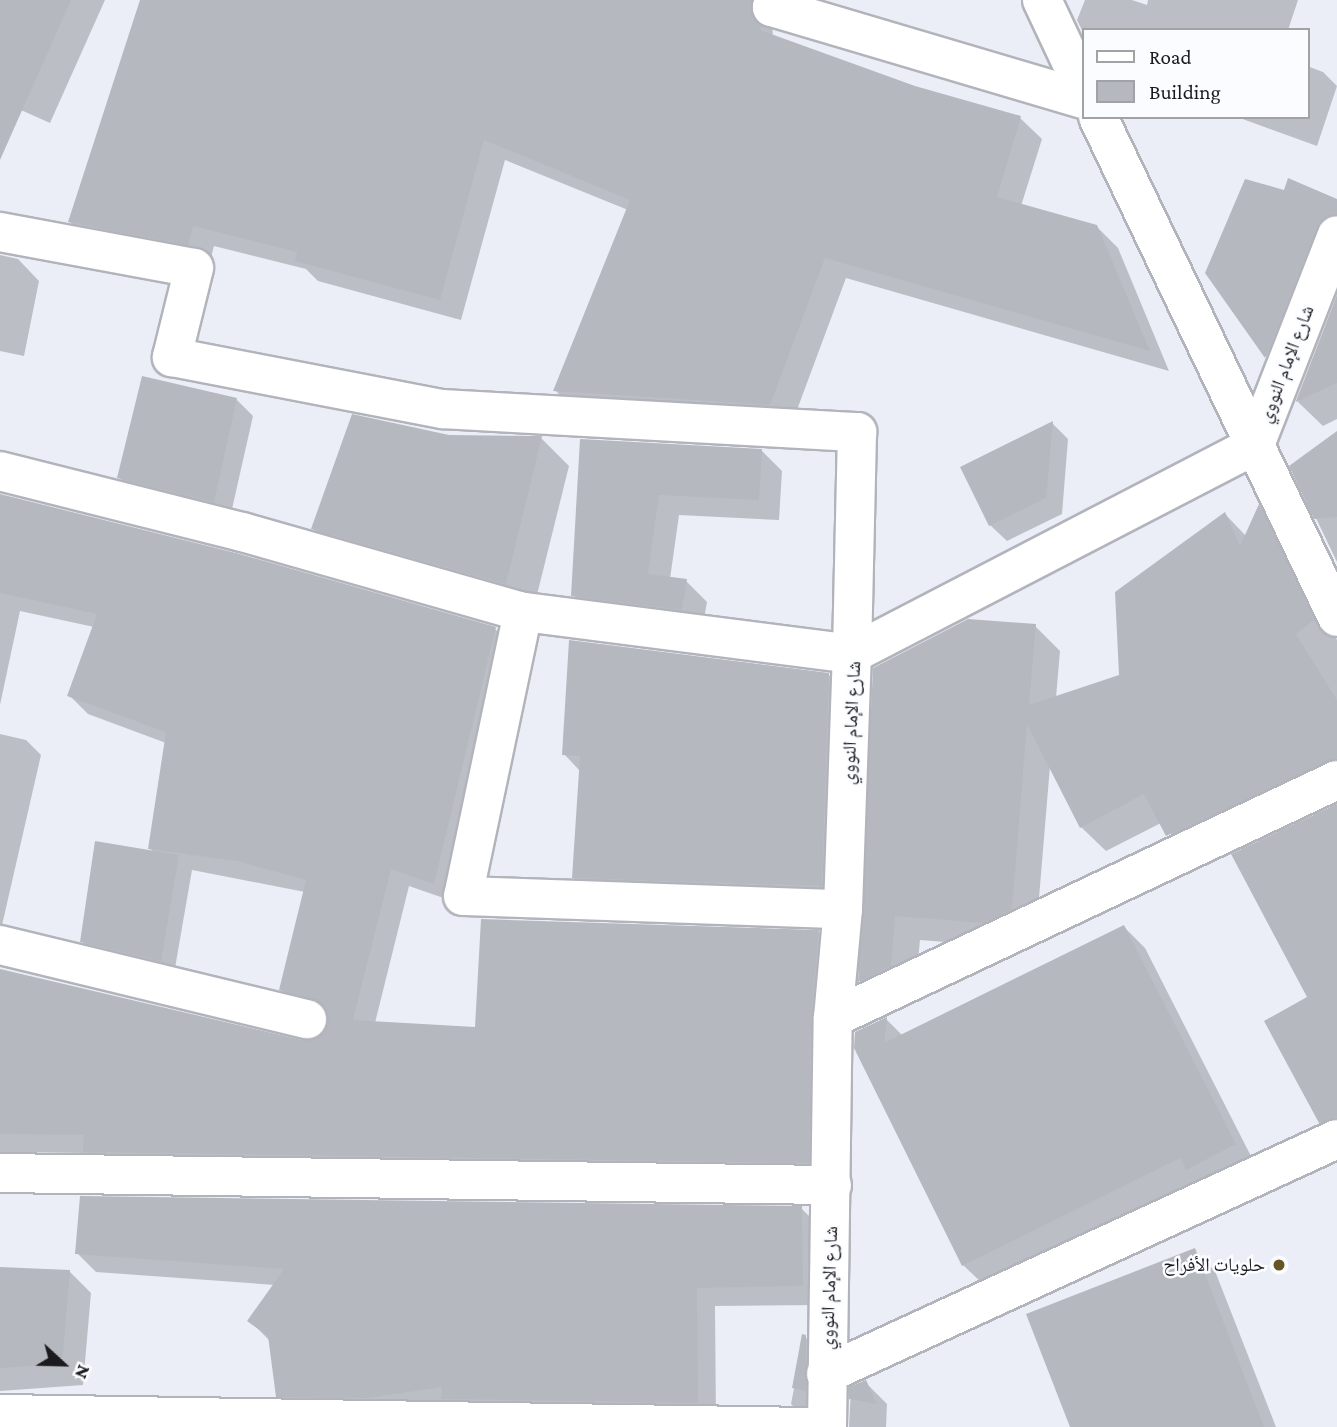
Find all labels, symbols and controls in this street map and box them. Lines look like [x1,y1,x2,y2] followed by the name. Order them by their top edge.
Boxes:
[1082,28,1309,119] legend
[1149,45,1192,69] text: Road
[1149,80,1221,104] text: Building
[1253,302,1319,426] street label: شارع الإمام النووي
[836,660,866,786] street label: شارع الإمام النووي
[815,1226,843,1350] street label: شارع الإمام النووي
[1163,1254,1265,1276] place label: حلويات الأفراح
[1271,1257,1287,1273] marker: حلويات الأفراح
[28,1329,98,1399] north arrow
[71,1362,95,1382] text: N

